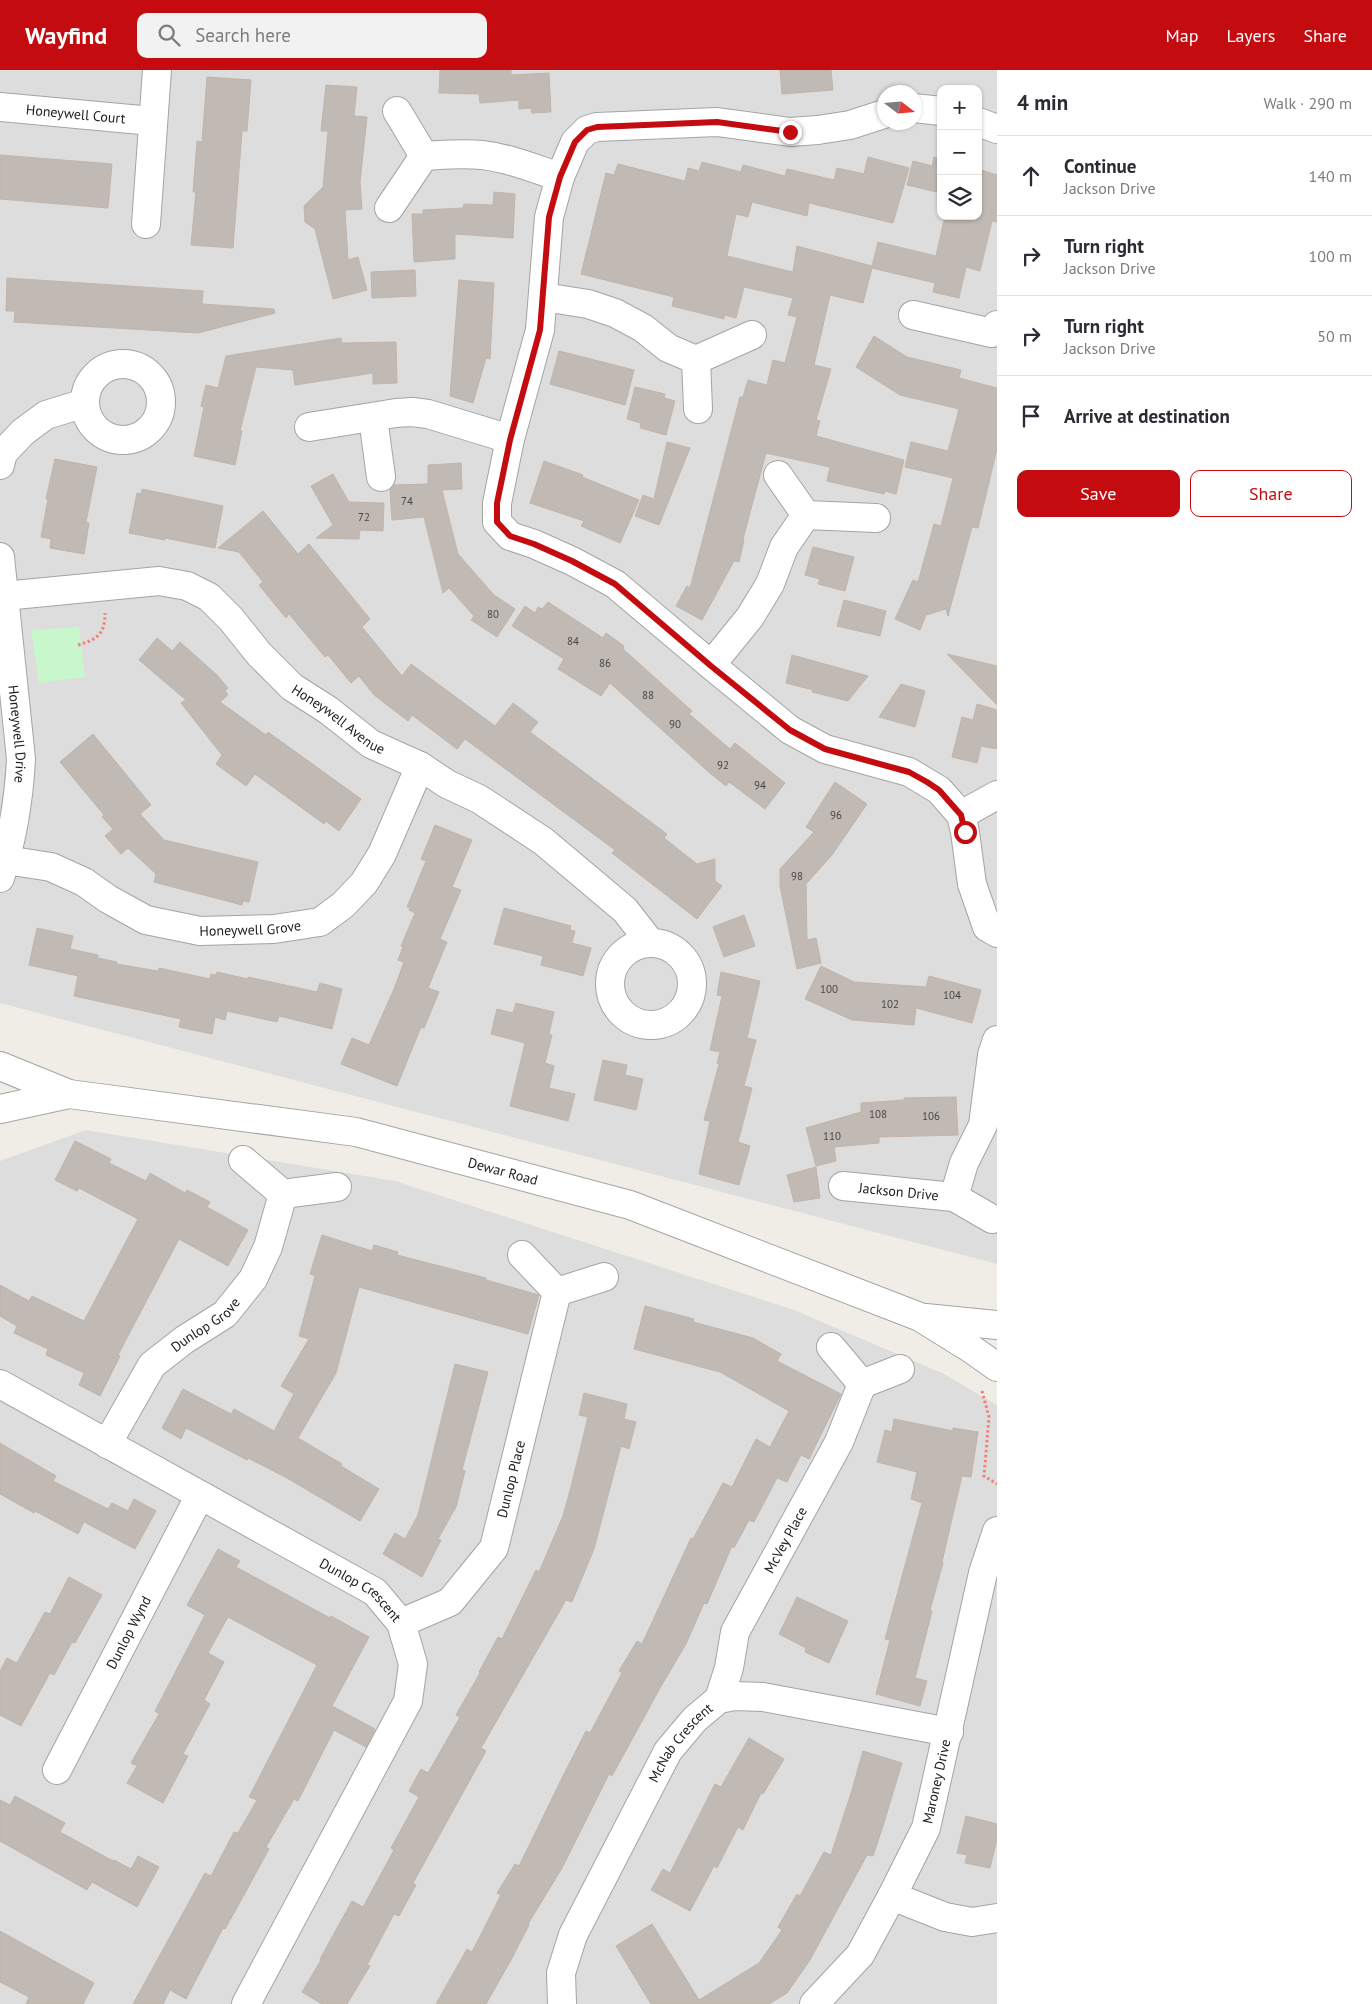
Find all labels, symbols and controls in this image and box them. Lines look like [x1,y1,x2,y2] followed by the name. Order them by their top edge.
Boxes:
[137,13,487,58] search box
[25,20,107,51] text: Wayfind
[155,21,183,49] icon: search
[195,23,291,47] text: Search here
[1166,24,1198,47] text: Map
[1226,24,1275,47] text: Layers
[1303,24,1347,47] text: Share
[877,85,922,130] north arrow
[937,85,982,220] map controls
[937,85,982,130] button: +
[1017,89,1068,116] text: 4 min
[1263,93,1352,113] text: Walk · 290 m
[25,100,126,128] street label: Honeywell Court
[779,121,802,144] route end
[937,130,982,175] button: −
[1064,154,1136,178] text: Continue
[1017,162,1045,190] icon: ahead
[1309,166,1352,186] text: 140 m
[937,175,982,220] button: layers
[1064,178,1156,198] text: Jackson Drive
[1064,234,1144,258] text: Turn right
[1017,242,1045,270] icon: right
[1309,246,1352,266] text: 100 m
[1064,258,1156,278] text: Jackson Drive
[1064,314,1144,338] text: Turn right
[1017,322,1045,350] icon: right
[1317,326,1352,346] text: 50 m
[1064,338,1156,358] text: Jackson Drive
[1017,402,1045,430] icon: arrive
[1064,404,1230,428] text: Arrive at destination
[1017,470,1180,517] button: Save
[1190,470,1352,517] button: Share
[401,494,413,508] house number: 74
[358,510,370,524] house number: 72
[487,607,499,621] house number: 80
[567,634,579,648] house number: 84
[599,656,611,670] house number: 86
[288,680,388,758] street label: Honeywell Avenue
[4,684,30,784] street label: Honeywell Drive
[642,688,654,702] house number: 88
[669,717,681,731] house number: 90
[717,758,729,772] house number: 92
[754,778,766,792] house number: 94
[830,808,842,822] house number: 96
[954,821,977,844] route start
[791,869,803,883] house number: 98
[199,916,302,940] street label: Honeywell Grove
[820,982,838,996] house number: 100
[943,988,961,1002] house number: 104
[881,997,899,1011] house number: 102
[869,1107,887,1121] house number: 108
[922,1109,940,1123] house number: 106
[823,1129,841,1143] house number: 110
[466,1153,540,1189] street label: Dewar Road
[857,1179,940,1204] street label: Jackson Drive
[167,1294,244,1356] street label: Dunlop Grove
[493,1438,529,1520] street label: Dunlop Place
[760,1504,811,1576] street label: McVey Place
[316,1554,405,1626] street label: Dunlop Crescent
[102,1593,155,1672] street label: Dunlop Wynd
[644,1699,717,1785] street label: McNab Crescent
[918,1738,955,1825] street label: Maroney Drive

